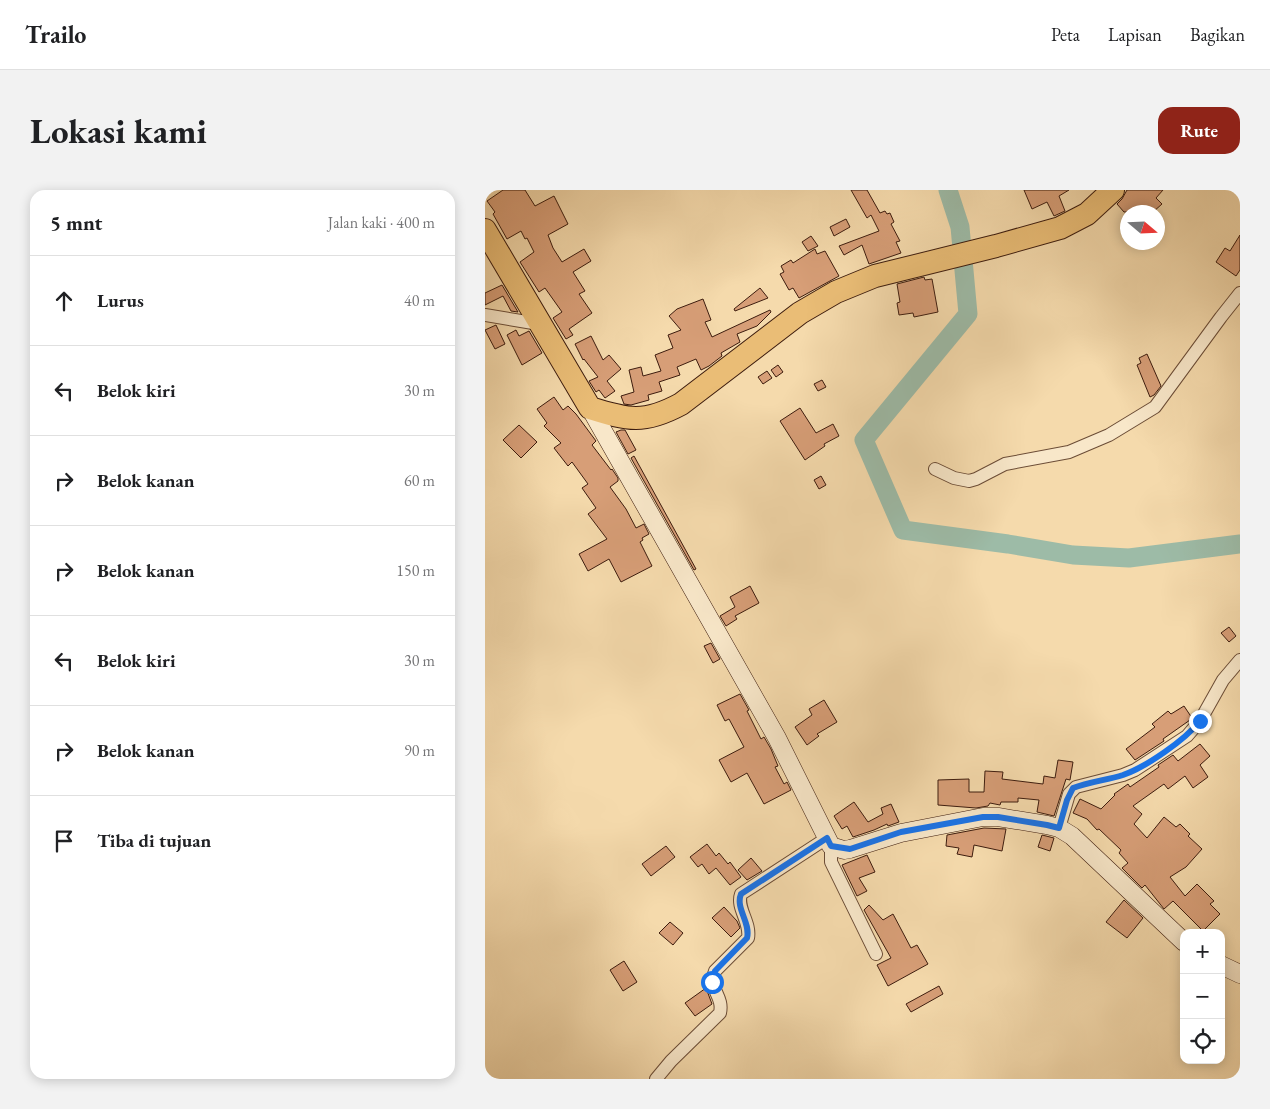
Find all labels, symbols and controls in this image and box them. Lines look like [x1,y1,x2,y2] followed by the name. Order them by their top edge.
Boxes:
[25,19,86,50] text: Trailo
[1051,23,1080,46] text: Peta
[1108,23,1162,46] text: Lapisan
[1190,23,1245,46] text: Bagikan
[1158,107,1240,154] button: Rute
[30,108,207,153] text: Lokasi kami
[1120,205,1165,250] north arrow
[50,209,102,236] text: 5 mnt
[328,212,435,233] text: Jalan kaki · 400 m
[50,287,78,315] icon: ahead
[97,288,144,313] text: Lurus
[404,290,435,311] text: 40 m
[50,377,78,405] icon: left
[97,378,176,403] text: Belok kiri
[404,380,435,401] text: 30 m
[50,467,78,495] icon: right
[97,468,195,493] text: Belok kanan
[404,470,435,491] text: 60 m
[50,557,78,585] icon: right
[97,558,195,583] text: Belok kanan
[396,560,435,581] text: 150 m
[50,647,78,675] icon: left
[97,648,176,673] text: Belok kiri
[404,650,435,671] text: 30 m
[1189,710,1212,733] route end
[50,737,78,765] icon: right
[97,738,195,763] text: Belok kanan
[404,740,435,761] text: 90 m
[50,827,78,855] icon: arrive
[97,828,211,853] text: Tiba di tujuan
[1180,929,1225,1064] map controls
[1180,929,1225,974] button: +
[701,971,724,994] route start
[1180,974,1225,1019] button: −
[1180,1019,1225,1064] button: locate

